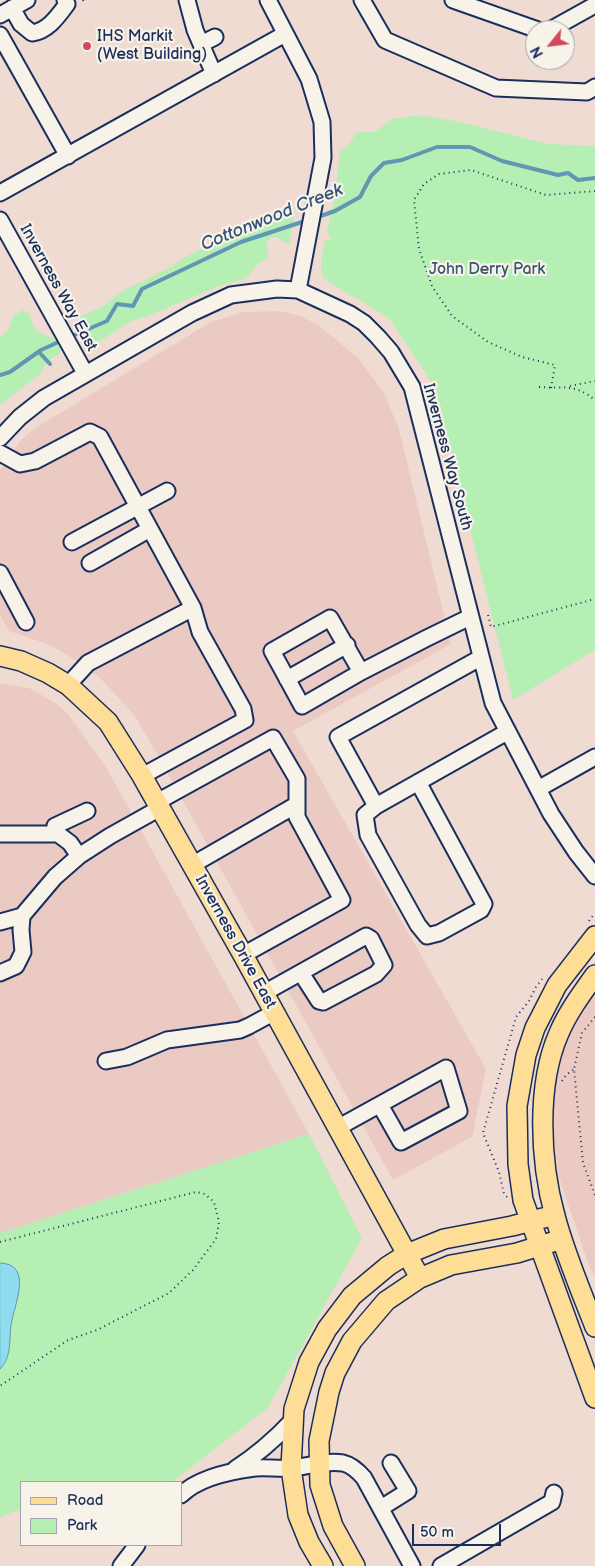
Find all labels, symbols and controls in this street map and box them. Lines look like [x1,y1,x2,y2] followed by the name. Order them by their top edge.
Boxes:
[525,20,575,70] north arrow
[97,27,207,65] place label: IHS Markit (West Building)
[81,40,93,52] marker: IHS Markit (West Building)
[527,43,547,61] text: N
[198,180,346,256] water label: Cottonwood Creek
[15,221,101,355] street label: Inverness Way East
[429,260,545,280] park label: John Derry Park
[418,382,476,532] street label: Inverness Way South
[190,872,280,1012] street label: Inverness Drive East
[20,1481,182,1546] legend
[67,1491,103,1510] text: Road
[415,1514,504,1546] scale bar
[67,1516,97,1535] text: Park
[420,1523,454,1542] text: 50 m

